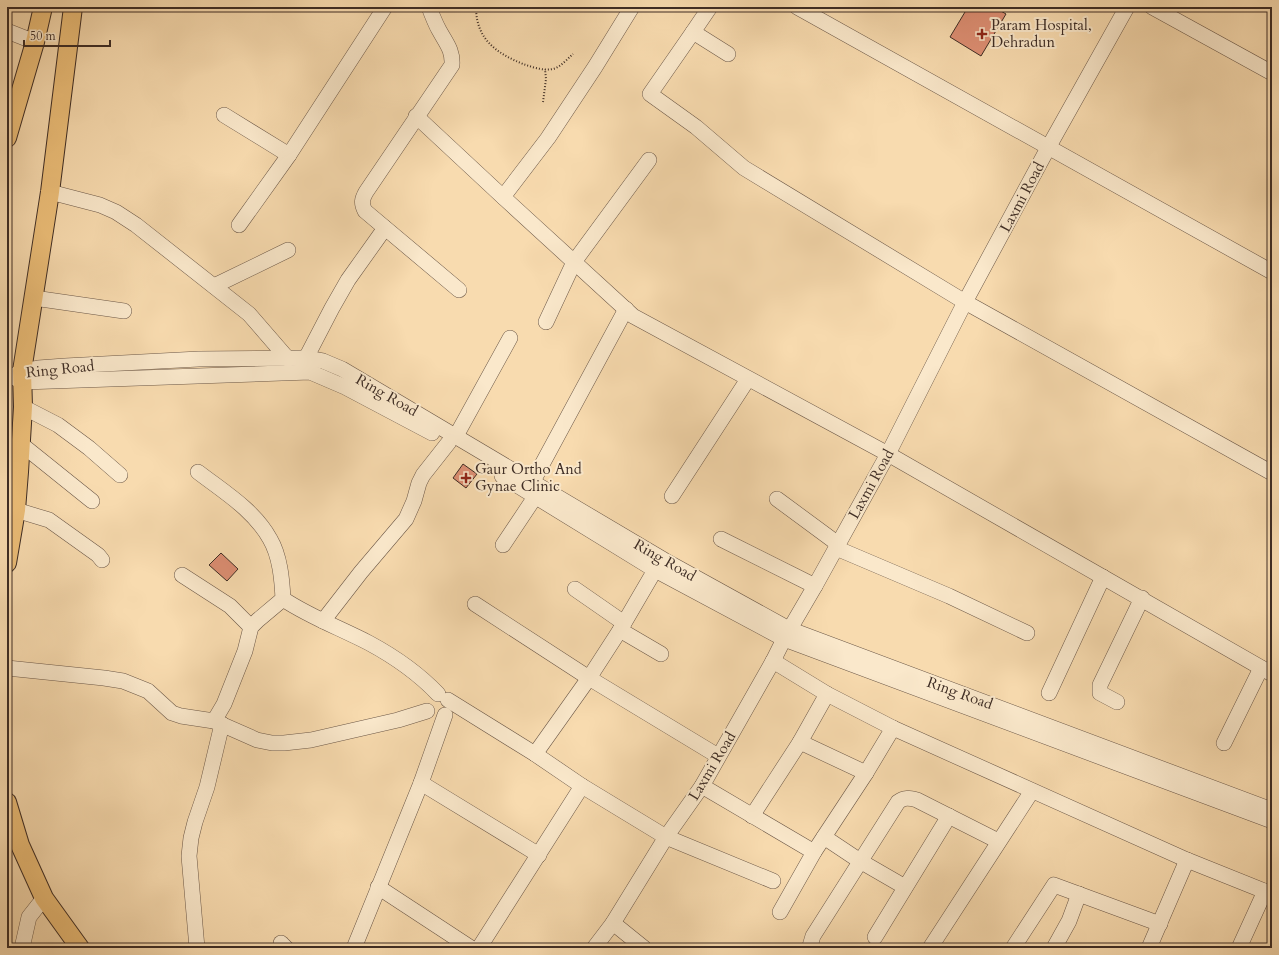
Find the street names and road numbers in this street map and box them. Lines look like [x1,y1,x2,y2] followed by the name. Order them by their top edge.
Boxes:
[995,158,1049,236] street label: Laxmi Road
[25,355,95,383] street label: Ring Road
[352,369,422,421] street label: Ring Road
[844,446,898,522] street label: Laxmi Road
[630,534,700,586] street label: Ring Road
[924,672,996,714] street label: Ring Road
[684,728,740,804] street label: Laxmi Road

